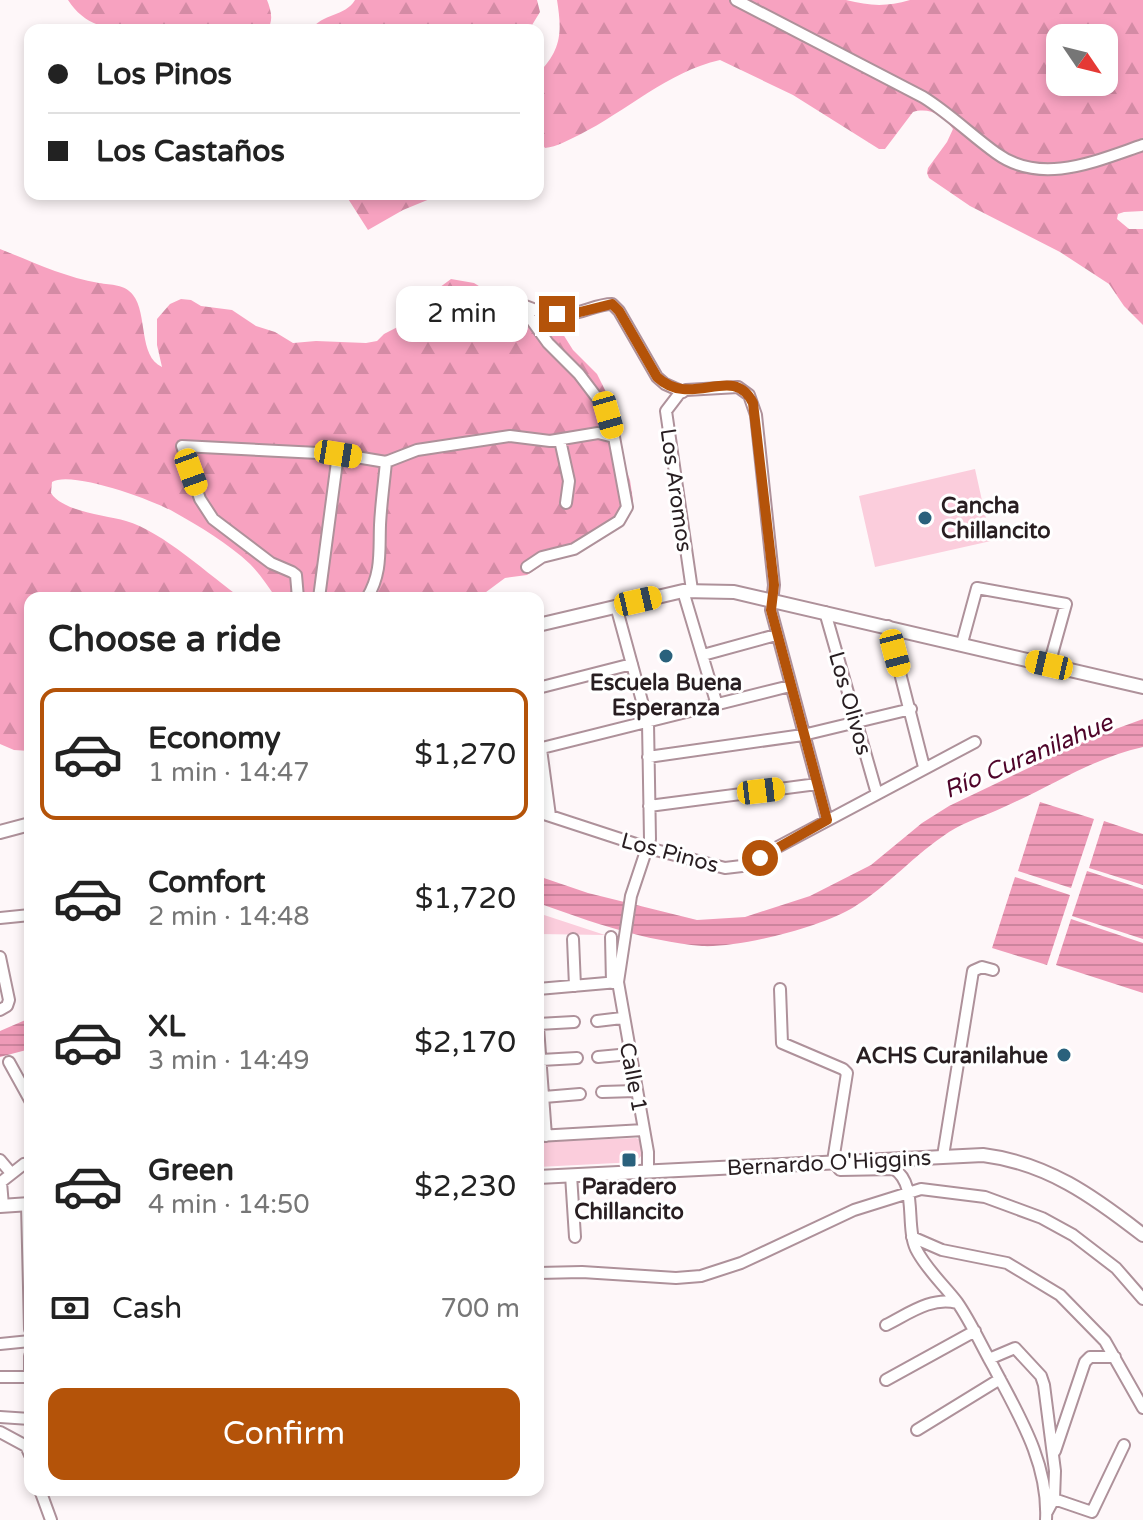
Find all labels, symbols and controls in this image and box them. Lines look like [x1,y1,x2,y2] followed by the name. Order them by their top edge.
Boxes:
[1046,24,1118,96] north arrow
[1046,24,1118,96] map controls
[96,56,232,93] text: Los Pinos
[96,133,285,170] text: Los Castaños
[397,286,529,342] callout: 2 min
[539,296,575,332] route end
[427,298,497,329] text: 2 min
[590,389,626,441] car
[654,427,698,553] street label: Los Aromos
[312,438,364,470] car
[172,445,210,499] car
[941,493,1051,544] place label: Cancha Chillancito
[916,509,934,527] marker: Cancha Chillancito
[612,584,664,618] car
[48,618,281,661] text: Choose a ride
[877,627,913,679] car
[657,647,675,665] marker: Escuela Buena Esperanza
[1023,648,1075,682] car
[823,649,877,758] street label: Los Olivos
[590,670,742,721] place label: Escuela Buena Esperanza
[940,707,1118,805] water label: Río Curanilahue
[52,718,124,790] icon: car
[148,720,281,757] text: Economy
[414,736,516,773] text: $1,270
[148,757,310,788] text: 1 min · 14:47
[736,776,786,806] car
[618,828,721,878] street label: Los Pinos
[742,840,778,876] route start
[52,862,124,934] icon: car
[148,864,266,901] text: Comfort
[415,880,516,917] text: $1,720
[148,901,310,932] text: 2 min · 14:48
[52,1006,124,1078] icon: car
[148,1008,185,1045] text: XL
[414,1024,516,1061] text: $2,170
[614,1040,653,1114] street label: Calle 1
[856,1043,1048,1069] place label: ACHS Curanilahue
[148,1045,310,1076] text: 3 min · 14:49
[1055,1046,1073,1064] marker: ACHS Curanilahue
[726,1145,932,1181] street label: Bernardo O'Higgins
[52,1150,124,1222] icon: car
[620,1151,638,1169] marker: Paradero Chillancito
[148,1152,234,1189] text: Green
[414,1168,516,1205] text: $2,230
[574,1174,684,1225] place label: Paradero Chillancito
[148,1189,310,1220] text: 4 min · 14:50
[48,1286,92,1330] icon: cash
[112,1290,182,1327] text: Cash
[440,1293,520,1324] text: 700 m
[48,1388,520,1480] button: Confirm

